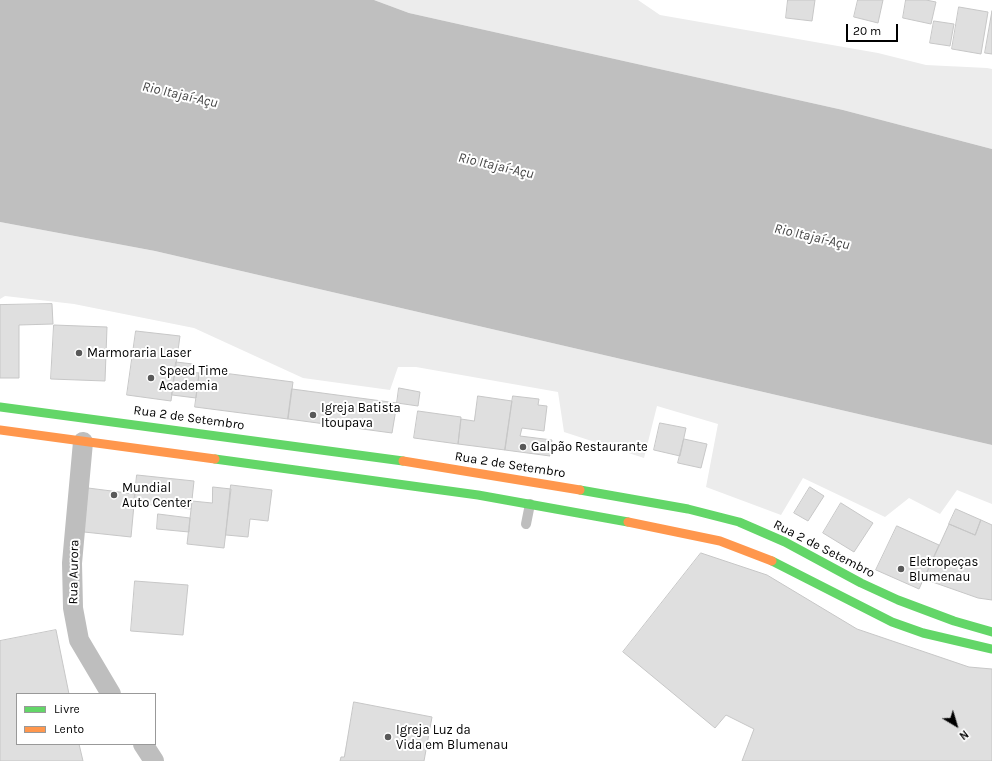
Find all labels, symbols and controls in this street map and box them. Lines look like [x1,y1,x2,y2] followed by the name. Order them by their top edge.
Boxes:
[848,16,900,42] scale bar
[853,24,881,38] text: 20 m
[140,78,220,112] water label: Rio Itajaí-Açu
[456,149,536,183] water label: Rio Itajaí-Açu
[772,220,852,254] water label: Rio Itajaí-Açu
[87,345,191,361] place label: Marmoraria Laser
[74,348,84,358] marker: Marmoraria Laser
[159,363,228,394] place label: Speed Time Academia
[146,373,156,383] marker: Speed Time Academia
[321,400,401,431] place label: Igreja Batista Itoupava
[132,402,246,434] street label: Rua 2 de Setembro
[308,410,318,420] marker: Igreja Batista Itoupava
[531,439,648,455] place label: Galpão Restaurante
[518,442,528,452] marker: Galpão Restaurante
[454,449,566,481] street label: Rua 2 de Setembro
[122,480,191,511] place label: Mundial Auto Center
[109,490,119,500] marker: Mundial Auto Center
[771,517,877,581] street label: Rua 2 de Setembro
[66,539,82,605] street label: Rua Aurora
[909,554,978,585] place label: Eletropeças Blumenau
[896,564,906,574] marker: Eletropeças Blumenau
[16,693,156,745] legend
[54,702,80,716] text: Livre
[936,705,976,745] north arrow
[54,722,84,736] text: Lento
[396,722,508,753] place label: Igreja Luz da Vida em Blumenau
[957,727,971,742] text: N
[383,732,393,742] marker: Igreja Luz da Vida em Blumenau

